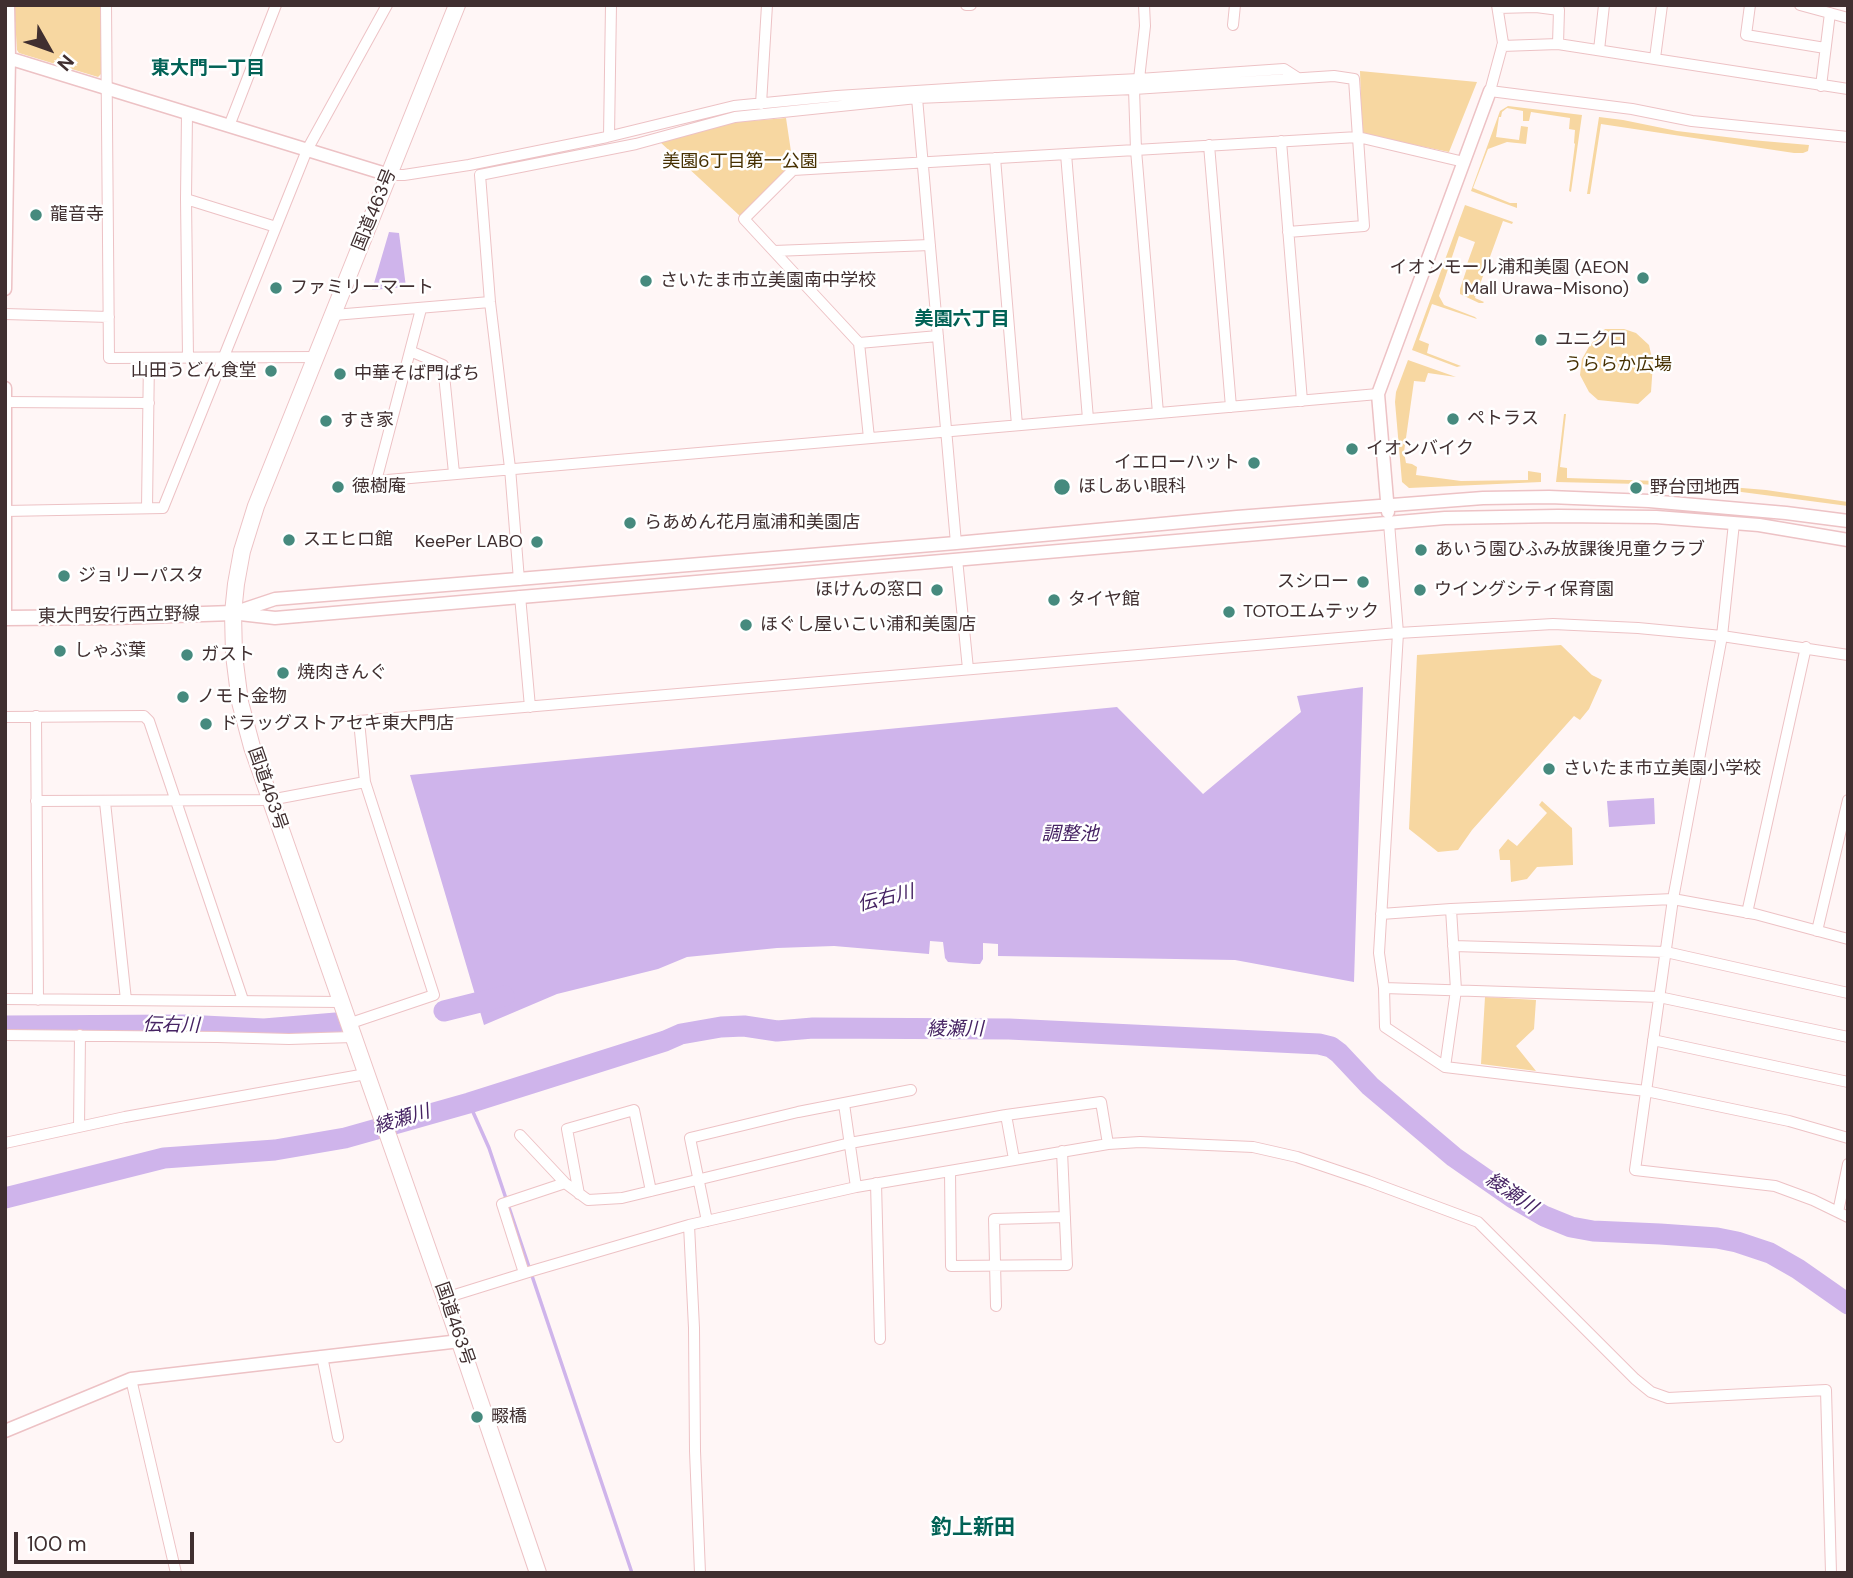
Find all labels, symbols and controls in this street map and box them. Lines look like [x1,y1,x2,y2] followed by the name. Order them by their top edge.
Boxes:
[14,14,84,84] north arrow
[51,49,80,76] text: N
[151,58,265,80] district label: 東大門一丁目
[662,151,818,173] park label: 美園6丁目第一公園
[349,166,401,254] street label: 国道463号
[50,204,104,226] place label: 龍音寺
[28,207,44,223] marker: 龍音寺
[1390,257,1629,300] place label: イオンモール浦和美園 (AEON Mall Urawa-Misono)
[660,270,876,292] place label: さいたま市立美園南中学校
[1635,270,1651,286] marker: イオンモール浦和美園 (AEON Mall Urawa-Misono)
[638,273,654,289] marker: さいたま市立美園南中学校
[290,277,434,299] place label: ファミリーマート
[268,280,284,296] marker: ファミリーマート
[915,309,1009,331] district label: 美園六丁目
[1555,329,1627,351] place label: ユニクロ
[1533,332,1549,348] marker: ユニクロ
[1564,354,1672,376] park label: うららか広場
[131,360,257,382] place label: 山田うどん食堂
[263,363,279,379] marker: 山田うどん食堂
[354,363,480,385] place label: 中華そば門ぱち
[332,366,348,382] marker: 中華そば門ぱち
[1467,408,1539,430] place label: ペトラス
[340,410,394,432] place label: すき家
[1445,411,1461,427] marker: ペトラス
[318,413,334,429] marker: すき家
[1366,438,1474,460] place label: イオンバイク
[1344,441,1360,457] marker: イオンバイク
[1114,452,1240,474] place label: イエローハット
[1246,455,1262,471] marker: イエローハット
[352,476,406,498] place label: 徳樹庵
[1078,476,1186,498] place label: ほしあい眼科
[1052,477,1072,497] marker: ほしあい眼科
[1650,477,1740,499] place label: 野台団地西
[330,479,346,495] marker: 徳樹庵
[1628,480,1644,496] marker: 野台団地西
[644,512,860,534] place label: らあめん花月嵐浦和美園店
[622,515,638,531] marker: らあめん花月嵐浦和美園店
[303,529,393,551] place label: スエヒロ館
[415,531,523,553] place label: KeePer LABO
[281,532,297,548] marker: スエヒロ館
[529,534,545,550] marker: KeePer LABO
[1435,539,1705,561] place label: あいう園ひふみ放課後児童クラブ
[1413,542,1429,558] marker: あいう園ひふみ放課後児童クラブ
[78,565,204,587] place label: ジョリーパスタ
[56,568,72,584] marker: ジョリーパスタ
[1277,571,1349,593] place label: スシロー
[1355,574,1371,590] marker: スシロー
[815,579,923,601] place label: ほけんの窓口
[1434,579,1614,601] place label: ウイングシティ保育園
[929,582,945,598] marker: ほけんの窓口
[1412,582,1428,598] marker: ウイングシティ保育園
[1068,589,1140,611] place label: タイヤ館
[1046,592,1062,608] marker: タイヤ館
[1243,601,1379,623] place label: TOTOエムテック
[38,604,200,628] street label: 東大門安行西立野線
[1221,604,1237,620] marker: TOTOエムテック
[760,614,976,636] place label: ほぐし屋いこい浦和美園店
[738,617,754,633] marker: ほぐし屋いこい浦和美園店
[74,640,146,662] place label: しゃぶ葉
[52,643,68,659] marker: しゃぶ葉
[201,644,255,666] place label: ガスト
[179,647,195,663] marker: ガスト
[297,662,387,684] place label: 焼肉きんぐ
[275,665,291,681] marker: 焼肉きんぐ
[197,686,287,708] place label: ノモト金物
[175,689,191,705] marker: ノモト金物
[220,713,454,735] place label: ドラッグストアセキ東大門店
[198,716,214,732] marker: ドラッグストアセキ東大門店
[243,744,291,834] street label: 国道463号
[1563,758,1761,780] place label: さいたま市立美園小学校
[1541,761,1557,777] marker: さいたま市立美園小学校
[1042,824,1098,846] water label: 調整池
[856,881,916,917] water label: 伝右川
[142,1014,200,1038] water label: 伝右川
[927,1019,983,1041] water label: 綾瀬川
[371,1101,433,1139] water label: 綾瀬川
[1481,1169,1541,1219] water label: 綾瀬川
[430,1279,478,1369] street label: 国道463号
[491,1406,527,1428] place label: 畷橋
[469,1409,485,1425] marker: 畷橋
[931,1515,1015,1541] district label: 釣上新田
[18,1518,198,1562] scale bar
[27,1530,87,1558] text: 100 m

